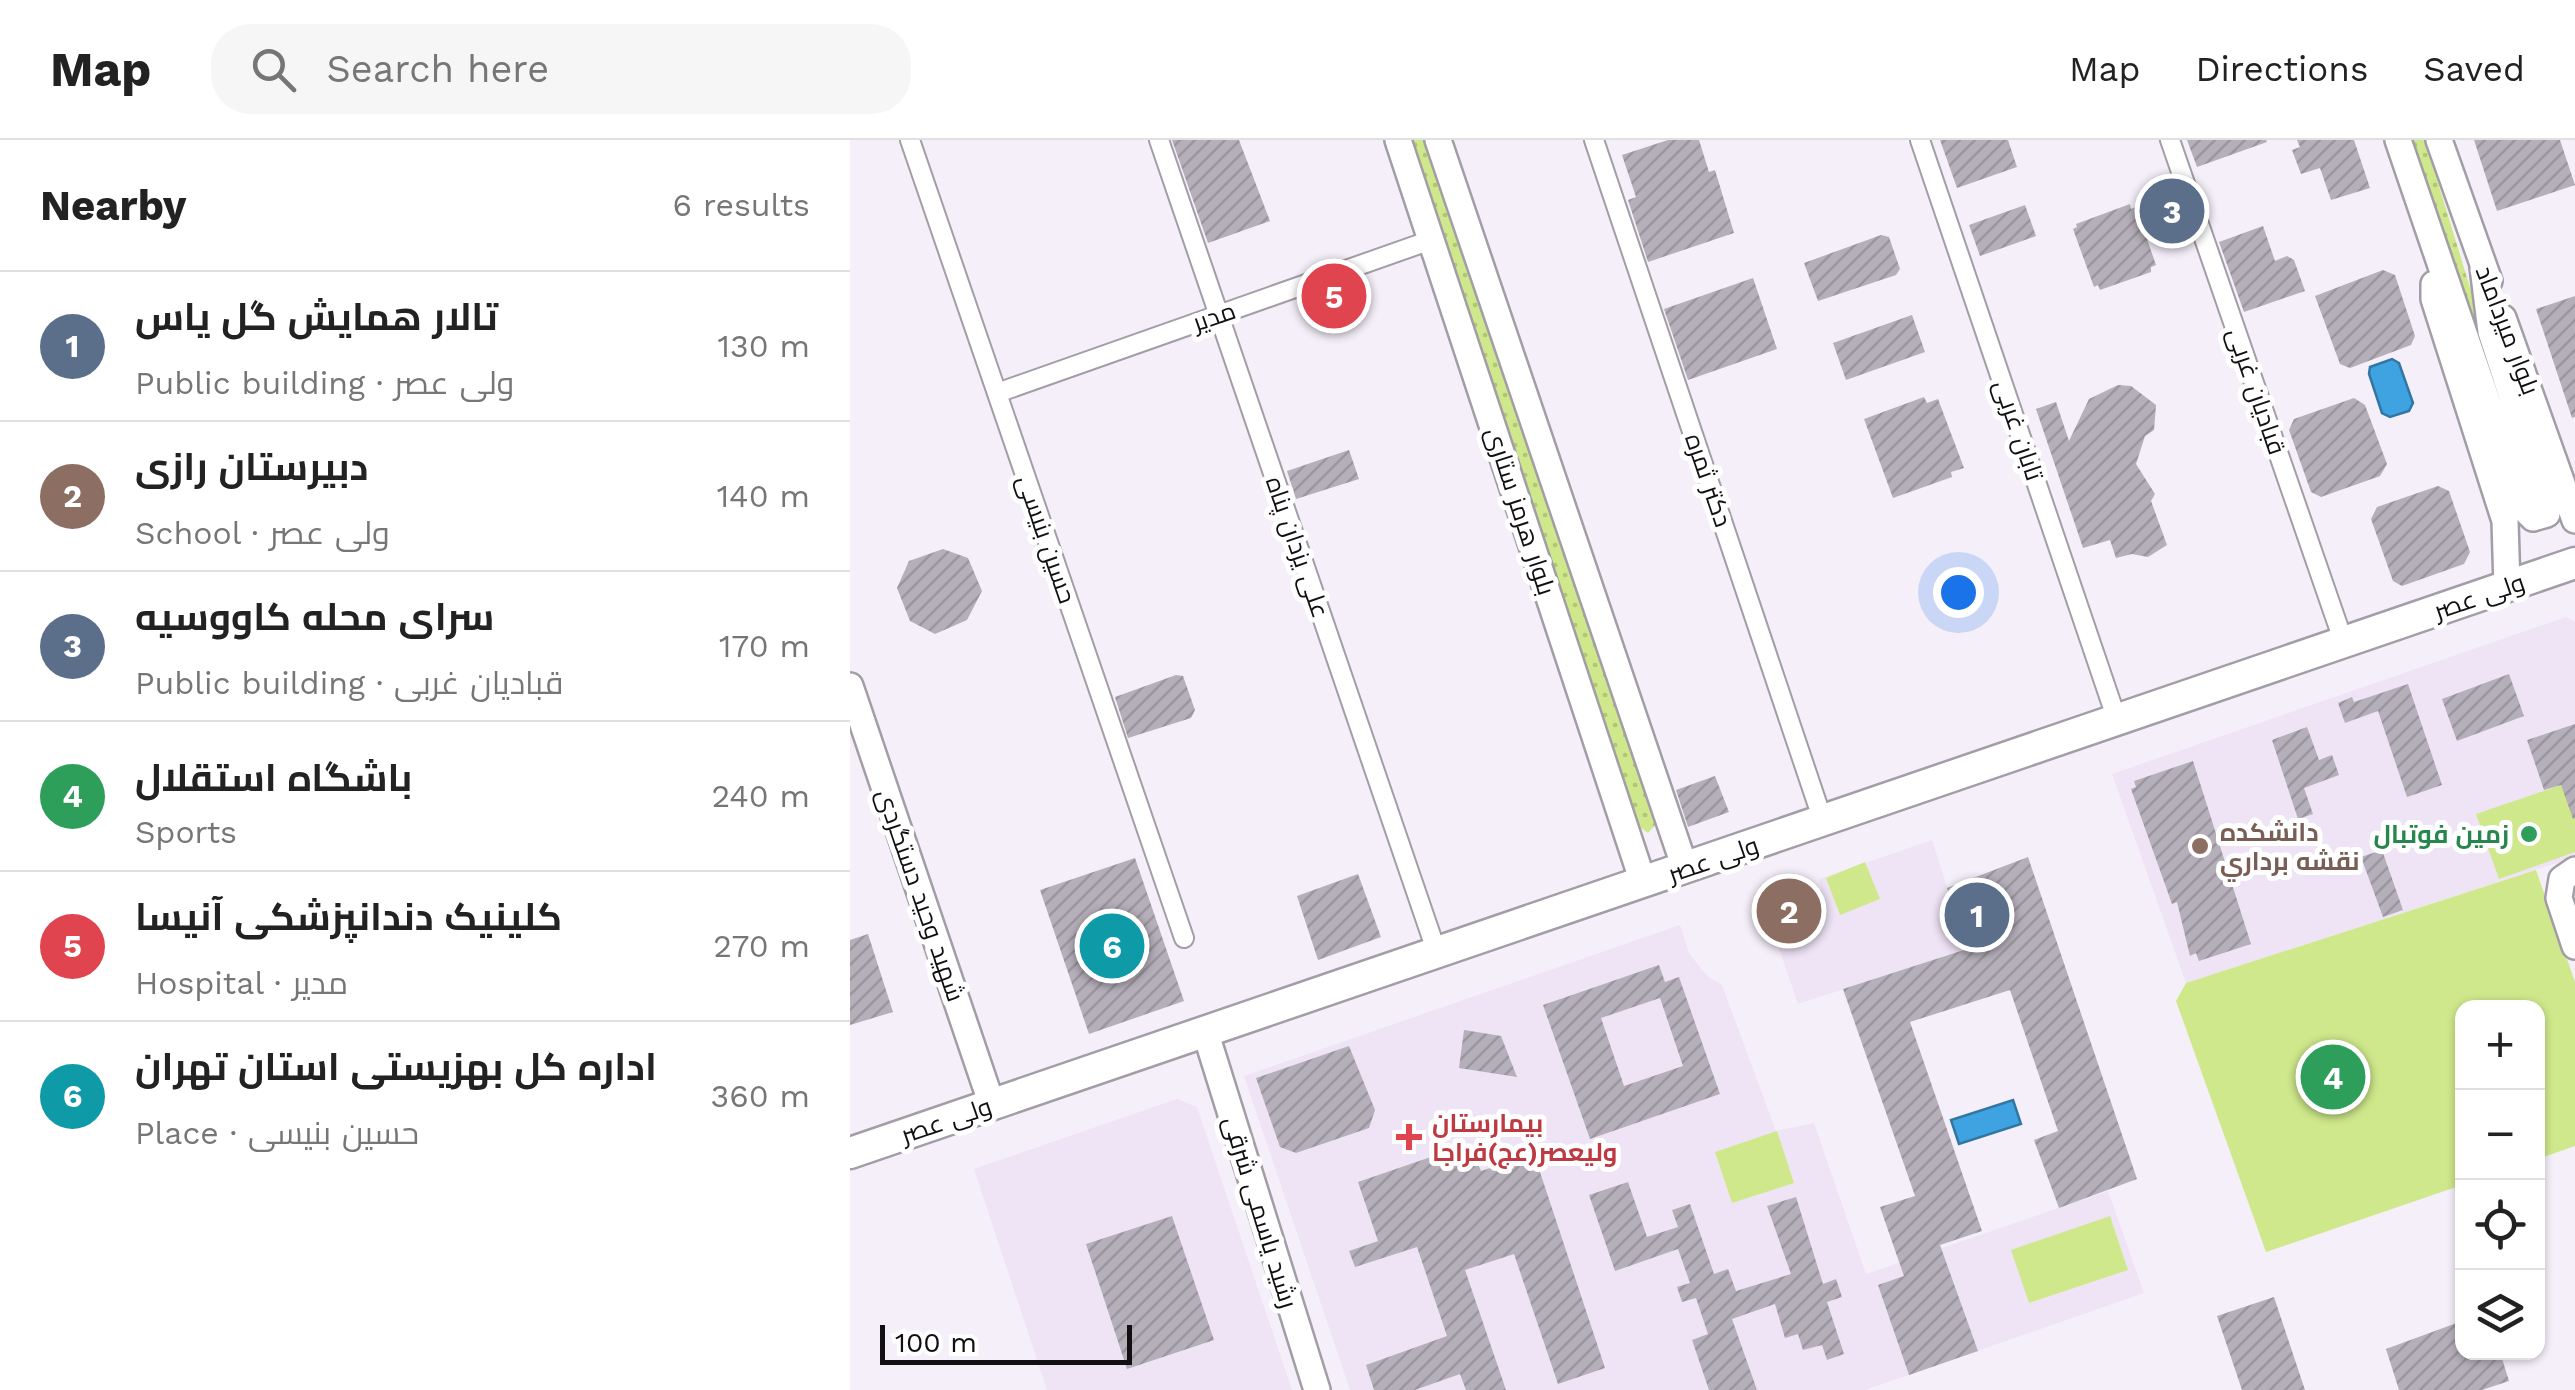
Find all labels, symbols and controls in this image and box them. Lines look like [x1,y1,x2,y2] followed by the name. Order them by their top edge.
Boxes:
[211,24,911,114] search box
[50,41,151,98] text: Map
[246,42,301,97] icon: search
[326,47,549,91] text: Search here
[2069,48,2140,90] text: Map
[2195,48,2368,90] text: Directions
[2423,48,2525,90] text: Saved
[2140,174,2204,248] pin: 3
[40,181,187,230] text: Nearby
[673,186,810,224] text: 6 results
[1302,258,1366,334] pin: 5
[2470,262,2545,399] street label: بلوار میرداماد
[135,295,498,339] text: تالار همایش گل یاس
[1187,296,1240,338] street label: مدیر
[2221,324,2292,458] street label: قبادیان غربی
[66,327,79,365] text: 1
[718,327,810,365] text: 130 m
[135,364,514,402] text: Public building · ولی عصر
[1988,376,2049,485] street label: تابان غربی
[1480,424,1561,599] street label: بلوار هرمز ستاری
[1679,430,1738,531] street label: دکتر ثمره
[135,445,368,489] text: دبیرستان رازی
[1011,471,1082,607] street label: حسین بنیسی
[1258,473,1335,622] street label: علی یزدان پناه
[63,477,82,515] text: 2
[717,477,810,515] text: 140 m
[135,514,390,552] text: School · ولی عصر
[1933,567,1984,618] your location
[2428,567,2528,626] street label: ولی عصر
[135,595,494,639] text: سرای محله کاووسیه
[63,627,82,665] text: 3
[719,627,810,665] text: 170 m
[135,664,563,702] text: Public building · قبادیان غربی
[135,756,412,800] text: باشگاه استقلال
[62,777,83,815] text: 4
[711,777,810,815] text: 240 m
[871,785,971,1005] street label: شهید وحید دستگردی
[135,813,237,851] text: Sports
[2220,818,2360,882] place label: دانشكده نقشه برداري
[2374,820,2509,849] place label: زمین فوتبال
[2518,823,2540,845] marker: زمین فوتبال
[1662,830,1762,889] street label: ولی عصر
[2189,835,2211,857] marker: دانشكده نقشه برداري
[1756,874,1822,948] pin: 2
[1944,878,2010,952] pin: 1
[135,895,562,939] text: کلینیک دندانپزشکی آنیسا
[1080,908,1144,984] pin: 6
[63,927,82,965] text: 5
[713,927,810,965] text: 270 m
[135,964,348,1002] text: Hospital · مدیر
[2455,1000,2545,1360] map controls
[2455,1000,2545,1090] button: +
[2300,1040,2366,1114] pin: 4
[135,1045,657,1089] text: اداره کل بهزیستی استان تهران
[63,1077,82,1115] text: 6
[711,1077,810,1115] text: 360 m
[2455,1090,2545,1180] button: −
[895,1091,995,1150] street label: ولی عصر
[1432,1109,1617,1169] place label: بیمارستان ولیعصر(عج)فراجا
[1218,1113,1303,1311] street label: رشید یاسمی شرقی
[135,1114,419,1152] text: Place · حسین بنیسی
[1396,1124,1422,1150] marker: بیمارستان ولیعصر(عج)فراجا
[2455,1180,2545,1270] button: locate
[2455,1270,2545,1360] button: layers
[880,1320,1132,1364] scale bar
[895,1326,977,1359] text: 100 m

